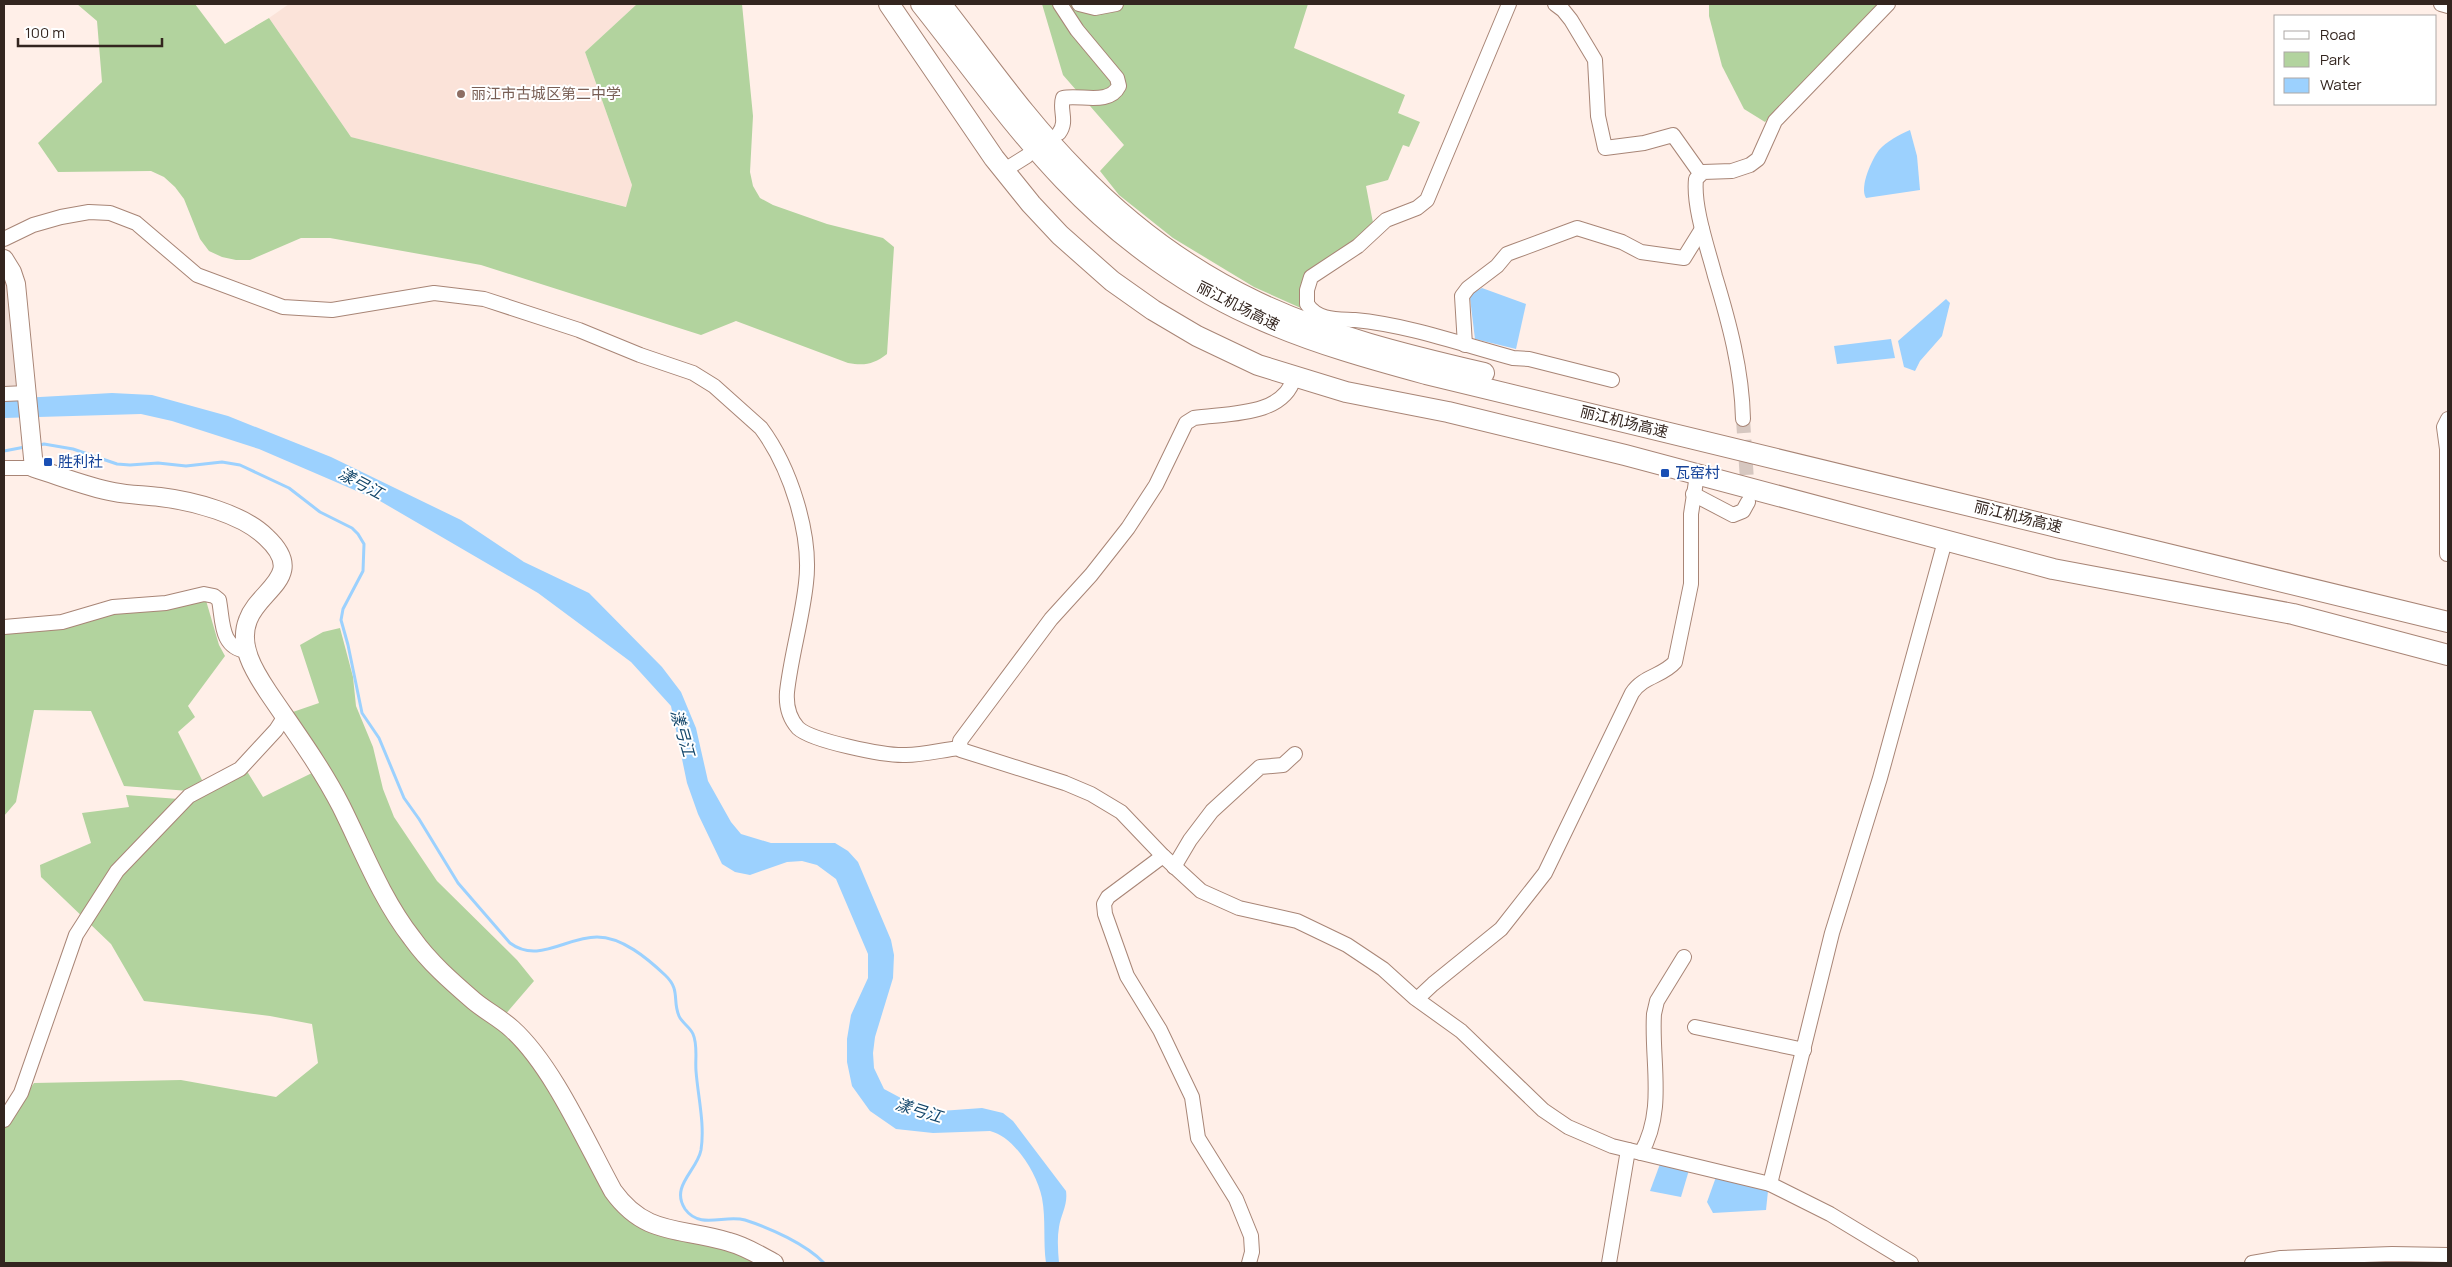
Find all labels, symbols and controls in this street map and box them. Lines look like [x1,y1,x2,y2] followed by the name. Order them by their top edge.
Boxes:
[18,15,161,47] scale bar
[2274,15,2437,105] legend
[25,22,65,43] text: 100 m
[2320,24,2356,45] text: Road
[2320,49,2350,70] text: Park
[2320,74,2362,95] text: Water
[471,83,621,104] place label: 丽江市古城区第二中学
[455,88,467,100] marker: 丽江市古城区第二中学
[1193,276,1283,335] street label: 丽江机场高速
[1578,400,1670,443] street label: 丽江机场高速
[58,451,103,472] place label: 胜利社
[42,456,54,468] marker: 胜利社
[335,462,389,505] water label: 漾弓江
[1675,462,1720,483] place label: 瓦窑村
[1659,467,1671,479] marker: 瓦窑村
[1972,495,2064,538] street label: 丽江机场高速
[666,707,701,761] water label: 漾弓江
[893,1092,947,1128] water label: 漾弓江

